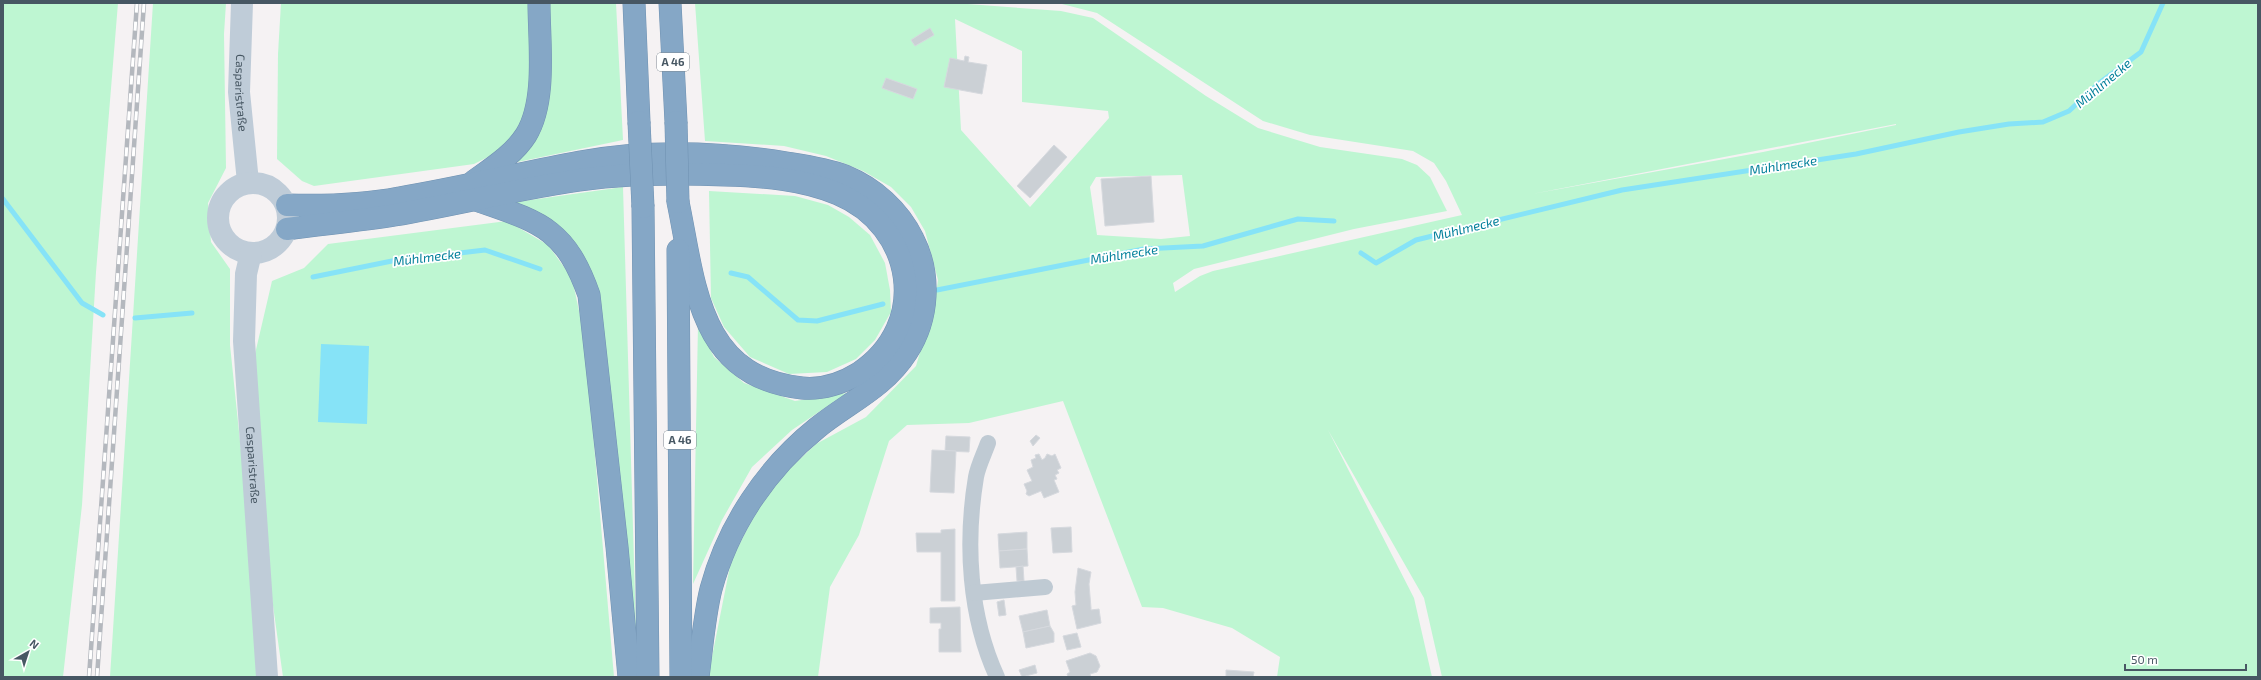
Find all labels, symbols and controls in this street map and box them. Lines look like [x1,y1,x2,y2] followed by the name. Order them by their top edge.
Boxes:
[657,53,689,71] road number: A 46
[233,54,251,132] street label: Casparistraße
[2072,55,2134,111] water label: Mühlmecke
[1748,152,1818,178] water label: Mühlmecke
[1431,212,1501,244] water label: Mühlmecke
[1089,241,1159,267] water label: Mühlmecke
[392,245,462,269] water label: Mühlmecke
[244,426,263,504] street label: Casparistraße
[664,431,696,449] road number: A 46
[8,632,48,672] north arrow
[27,636,42,651] text: N
[2125,646,2246,672] scale bar
[2131,652,2158,666] text: 50 m

